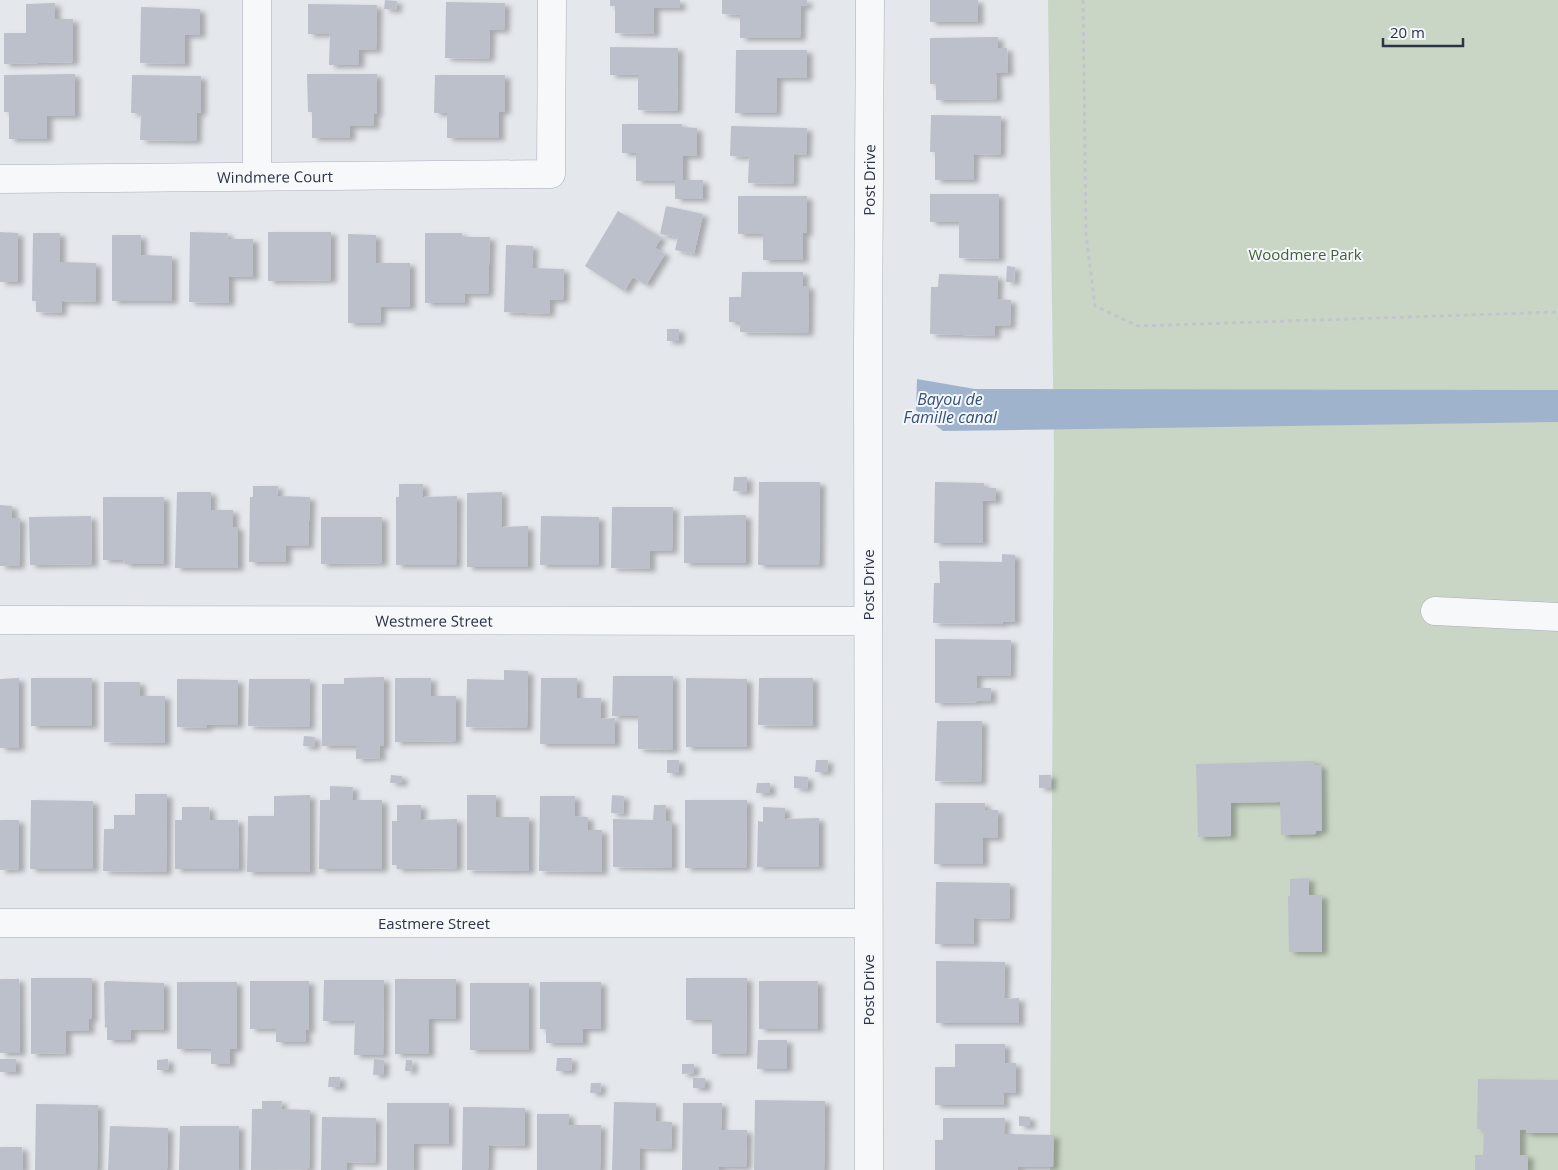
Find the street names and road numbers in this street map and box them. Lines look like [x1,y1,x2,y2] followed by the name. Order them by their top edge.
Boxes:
[859,144,879,216] street label: Post Drive
[217,166,333,187] street label: Windmere Court
[858,549,878,621] street label: Post Drive
[375,610,493,631] street label: Westmere Street
[378,913,490,933] street label: Eastmere Street
[858,954,878,1026] street label: Post Drive

